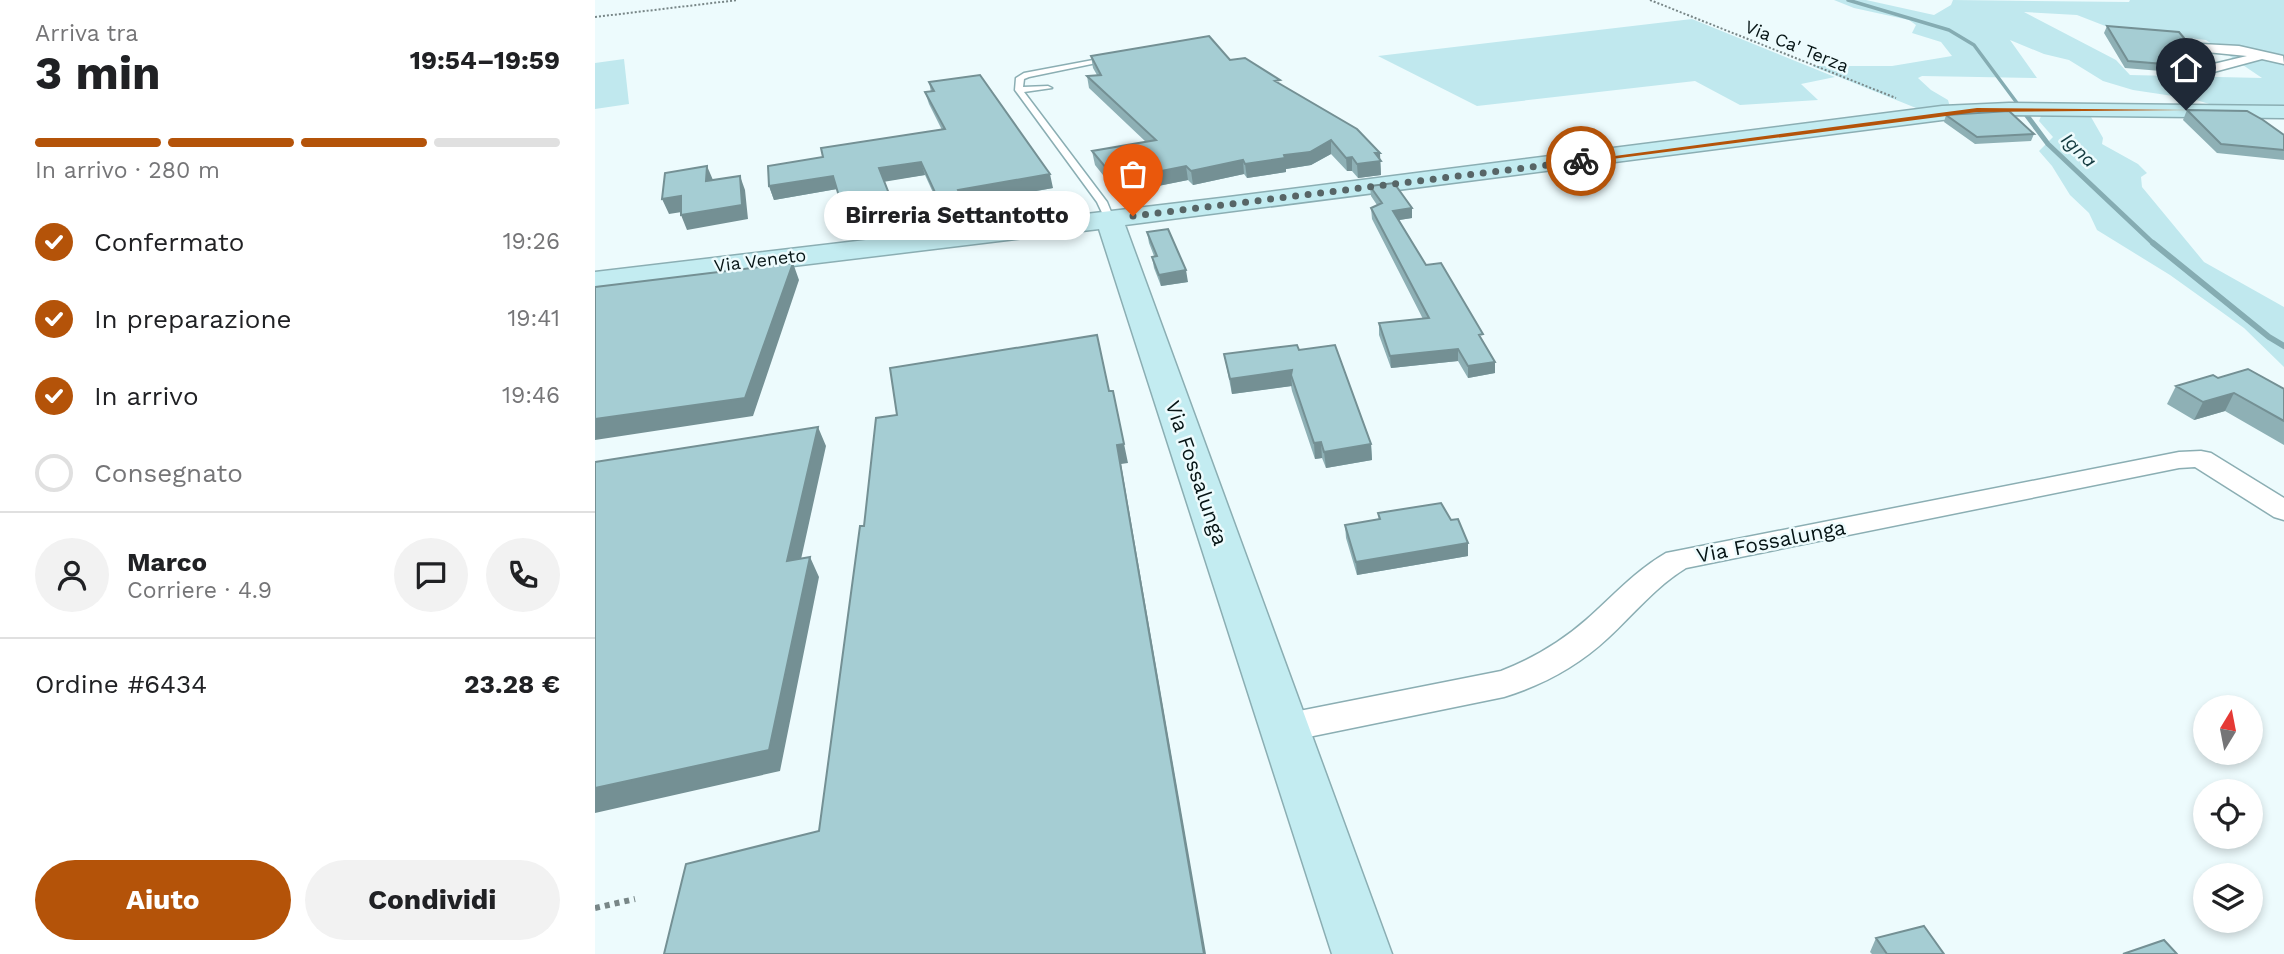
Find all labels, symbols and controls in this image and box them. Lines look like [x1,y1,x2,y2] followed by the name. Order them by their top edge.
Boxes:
[1742,16,1852,76] street label: Via Ca' Terza
[35,20,138,47] text: Arriva tra
[2156,38,2216,110] pin
[410,45,560,75] text: 19:54–19:59
[35,46,161,100] text: 3 min
[2167,49,2205,87] icon: home
[1546,126,1616,196] courier
[2057,128,2102,172] water label: Igna
[1562,142,1600,180] icon: bike
[1103,144,1163,216] pin
[1114,155,1152,193] icon: bag
[35,157,220,184] text: In arrivo · 280 m
[825,192,1091,241] callout: Birreria Settantotto
[845,202,1069,229] text: Birreria Settantotto
[35,223,73,261] icon: check
[94,227,244,257] text: Confermato
[503,228,560,255] text: 19:26
[713,244,807,276] street label: Via Veneto
[35,300,73,338] icon: check
[94,304,292,334] text: In preparazione
[507,305,560,332] text: 19:41
[35,377,73,415] icon: check
[94,381,199,411] text: In arrivo
[502,382,560,409] text: 19:46
[1161,397,1234,549] street label: Via Fossalunga
[94,458,243,488] text: Consegnato
[1694,514,1848,568] street label: Via Fossalunga
[35,538,109,612] button: person
[394,538,468,612] button: chat
[486,538,560,612] button: phone
[127,547,207,577] text: Marco
[127,577,272,604] text: Corriere · 4.9
[35,669,207,699] text: Ordine #6434
[464,669,560,699] text: 23.28 €
[2193,695,2263,765] north arrow
[2193,695,2263,933] map controls
[2193,779,2263,849] button: locate
[35,860,291,940] button: Aiuto
[305,860,560,940] button: Condividi
[2193,863,2263,933] button: layers

